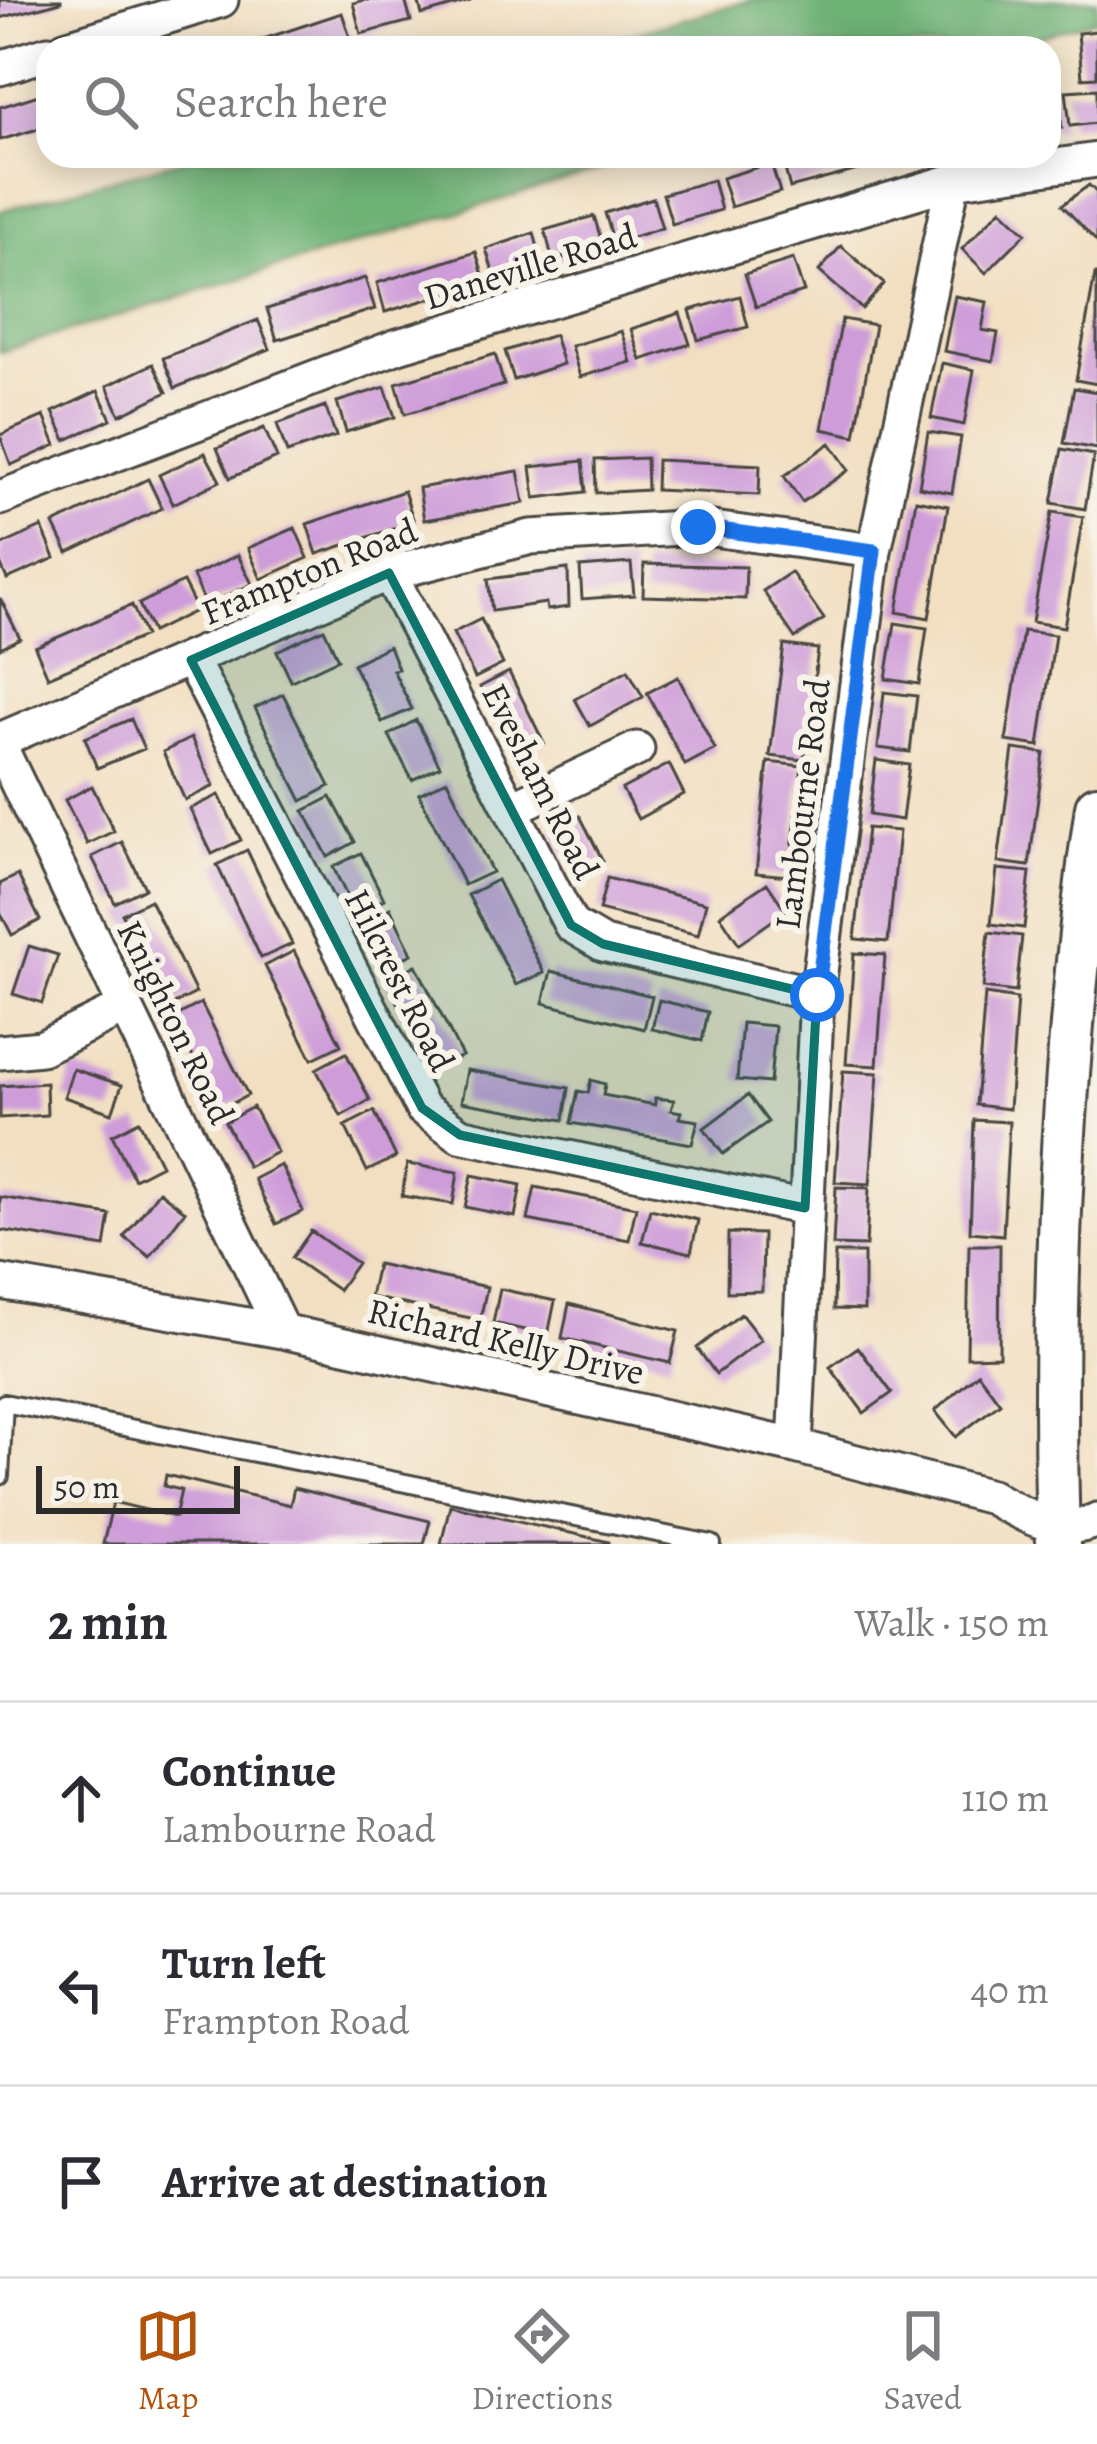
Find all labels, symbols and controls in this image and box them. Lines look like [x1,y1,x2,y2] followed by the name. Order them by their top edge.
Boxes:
[36,36,1061,168] search box
[78,69,144,135] icon: search
[174,71,388,133] text: Search here
[418,210,643,322] street label: Daneville Road
[671,500,725,554] route end
[194,505,425,637] street label: Frampton Road
[471,674,612,888] street label: Evesham Road
[762,675,842,932] street label: Lambourne Road
[333,880,467,1080] street label: Hilcrest Road
[105,912,247,1133] street label: Knighton Road
[790,968,844,1022] route start
[363,1285,649,1397] street label: Richard Kelly Drive
[36,1460,240,1513] scale bar
[54,1464,120,1509] text: 50 m
[48,1587,168,1657] text: 2 min
[854,1596,1049,1649] text: Walk · 150 m
[162,1740,336,1802] text: Continue
[48,1765,114,1831] icon: ahead
[961,1771,1049,1824] text: 110 m
[162,1802,435,1855] text: Lambourne Road
[162,1932,326,1994] text: Turn left
[48,1957,114,2023] icon: left
[970,1963,1049,2016] text: 40 m
[162,1994,410,2047] text: Frampton Road
[48,2149,114,2215] icon: arrive
[162,2151,548,2213] text: Arrive at destination
[135,2303,201,2420] tab: Map
[472,2303,613,2420] tab: Directions
[884,2303,962,2420] tab: Saved

